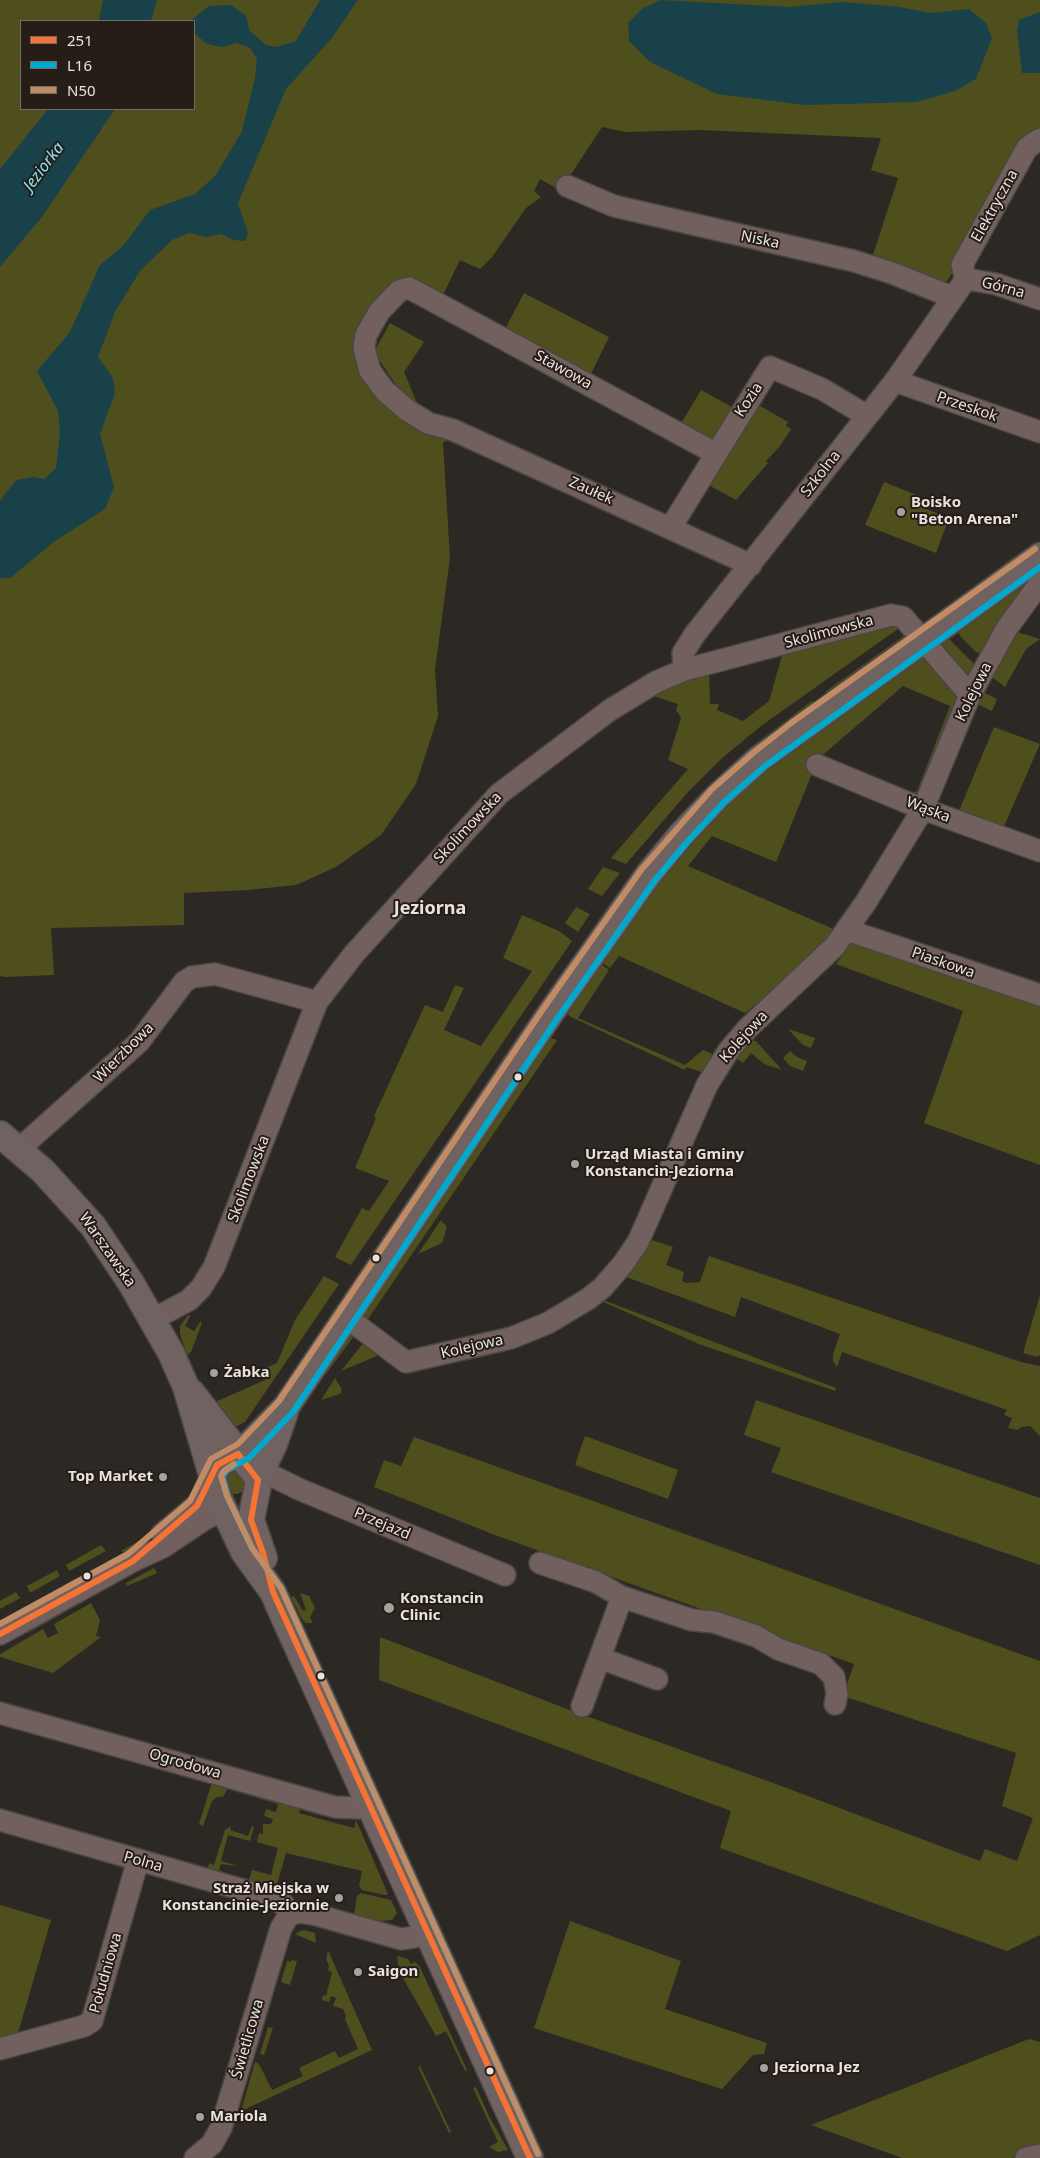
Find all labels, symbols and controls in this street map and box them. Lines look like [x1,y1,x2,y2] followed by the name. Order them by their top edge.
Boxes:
[20,20,195,110] legend
[67,30,93,50] text: 251
[67,55,92,75] text: L16
[67,80,96,100] text: N50
[20,139,68,195] water label: Jeziorka
[968,167,1022,245] street label: Elektryczna
[739,227,781,253] street label: Niska
[979,274,1027,302] street label: Górna
[531,347,595,393] street label: Stawowa
[731,379,767,421] street label: Kozia
[934,388,1000,426] street label: Przeskok
[797,447,845,501] street label: Szkolna
[566,473,616,509] street label: Zaułek
[911,494,1018,529] place label: Boisko "Beton Arena"
[895,506,907,518] marker: Boisko "Beton Arena"
[783,611,875,653] street label: Skolimowska
[952,659,996,725] street label: Kolejowa
[430,788,506,868] street label: Skolimowska
[903,793,953,827] street label: Wąska
[394,898,466,920] district label: Jeziorna
[909,944,977,982] street label: Piaskowa
[716,1007,772,1067] street label: Kolejowa
[90,1019,158,1087] street label: Wierzbowa
[513,1072,523,1082] unlabelled marker
[224,1133,274,1225] street label: Skolimowska
[585,1146,744,1181] place label: Urząd Miasta i Gminy Konstancin-Jeziorna
[569,1158,581,1170] marker: Urząd Miasta i Gminy Konstancin-Jeziorna
[75,1209,139,1291] street label: Warszawska
[371,1253,381,1263] unlabelled marker
[439,1331,505,1363] street label: Kolejowa
[224,1364,269,1382] place label: Żabka
[208,1367,220,1379] marker: Żabka
[68,1468,153,1486] place label: Top Market
[157,1471,169,1483] marker: Top Market
[351,1504,413,1544] street label: Przejazd
[82,1571,92,1581] unlabelled marker
[400,1590,484,1625] place label: Konstancin Clinic
[382,1601,396,1615] marker: Konstancin Clinic
[316,1671,326,1681] unlabelled marker
[147,1745,223,1783] street label: Ogrodowa
[121,1848,165,1876] street label: Polna
[162,1880,329,1915] place label: Straż Miejska w Konstancinie-Jeziornie
[333,1892,345,1904] marker: Straż Miejska w Konstancinie-Jeziornie
[86,1931,126,2015] street label: Południowa
[368,1963,418,1981] place label: Saigon
[352,1966,364,1978] marker: Saigon
[228,1997,268,2081] street label: Świetlicowa
[774,2059,860,2077] place label: Jeziorna Jez
[758,2062,770,2074] marker: Jeziorna Jez
[485,2066,495,2076] unlabelled marker
[210,2108,267,2126] place label: Mariola
[194,2111,206,2123] marker: Mariola

